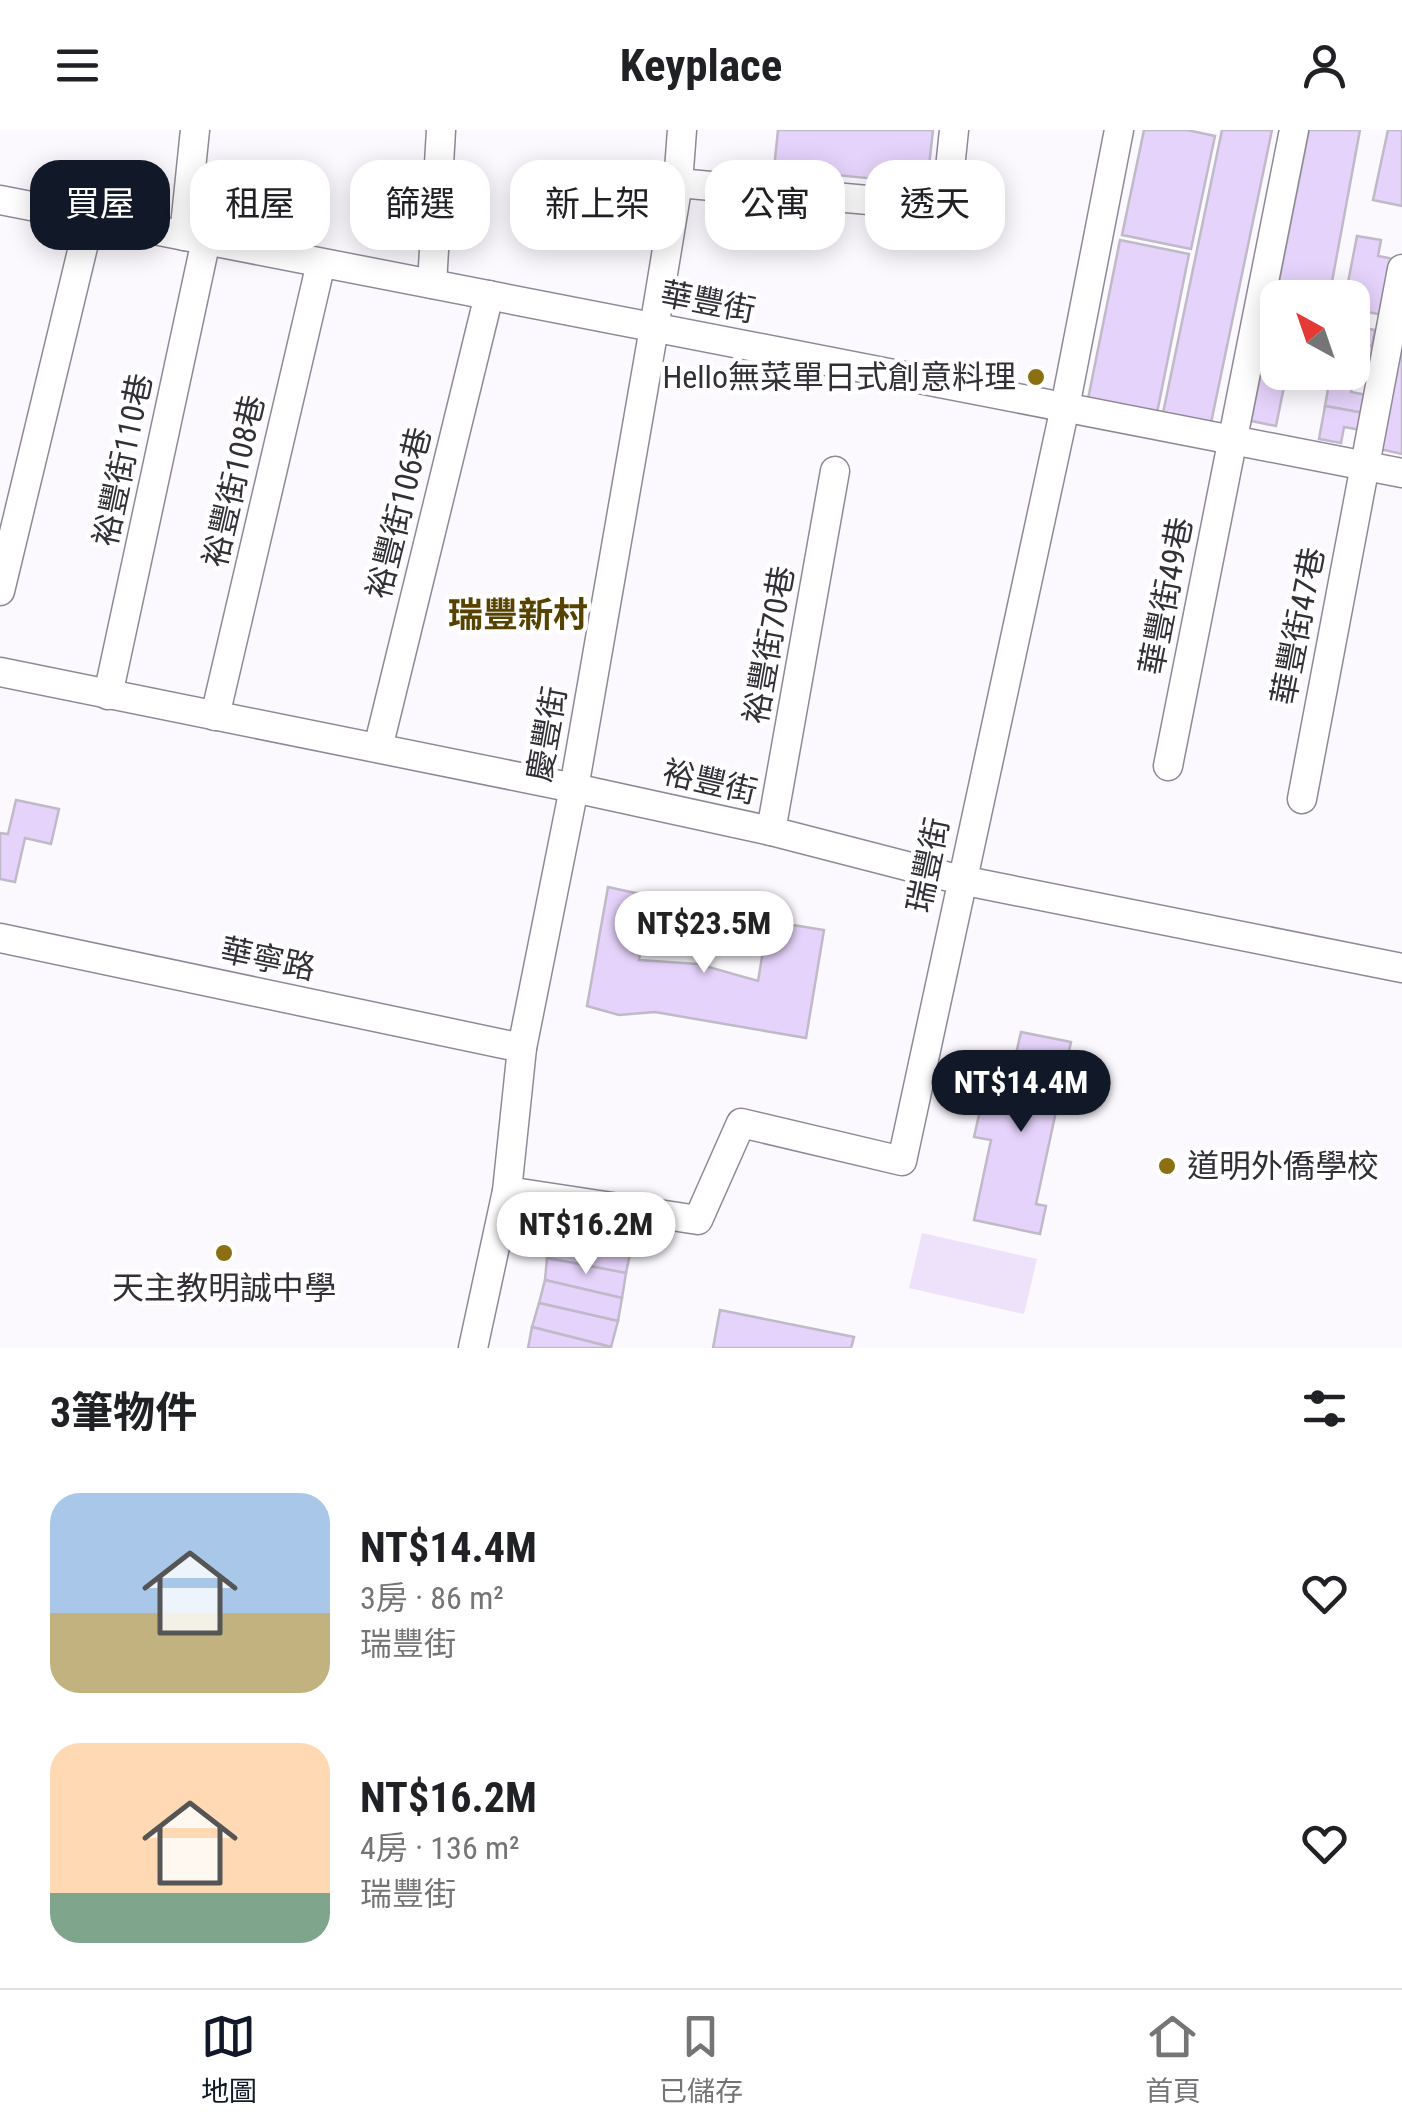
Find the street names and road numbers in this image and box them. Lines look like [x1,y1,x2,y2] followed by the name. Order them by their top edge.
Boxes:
[657,274,759,330] street label: 華豐街
[86,370,160,550] street label: 裕豐街110巷
[196,391,272,571] street label: 裕豐街108巷
[359,423,439,603] street label: 裕豐街106巷
[1132,514,1200,678] street label: 華豐街49巷
[1264,544,1332,708] street label: 華豐街47巷
[736,563,802,727] street label: 裕豐街70巷
[520,683,574,785] street label: 慶豐街
[659,753,761,811] street label: 裕豐街
[899,814,957,916] street label: 瑞豐街
[217,930,319,988] street label: 華寧路

